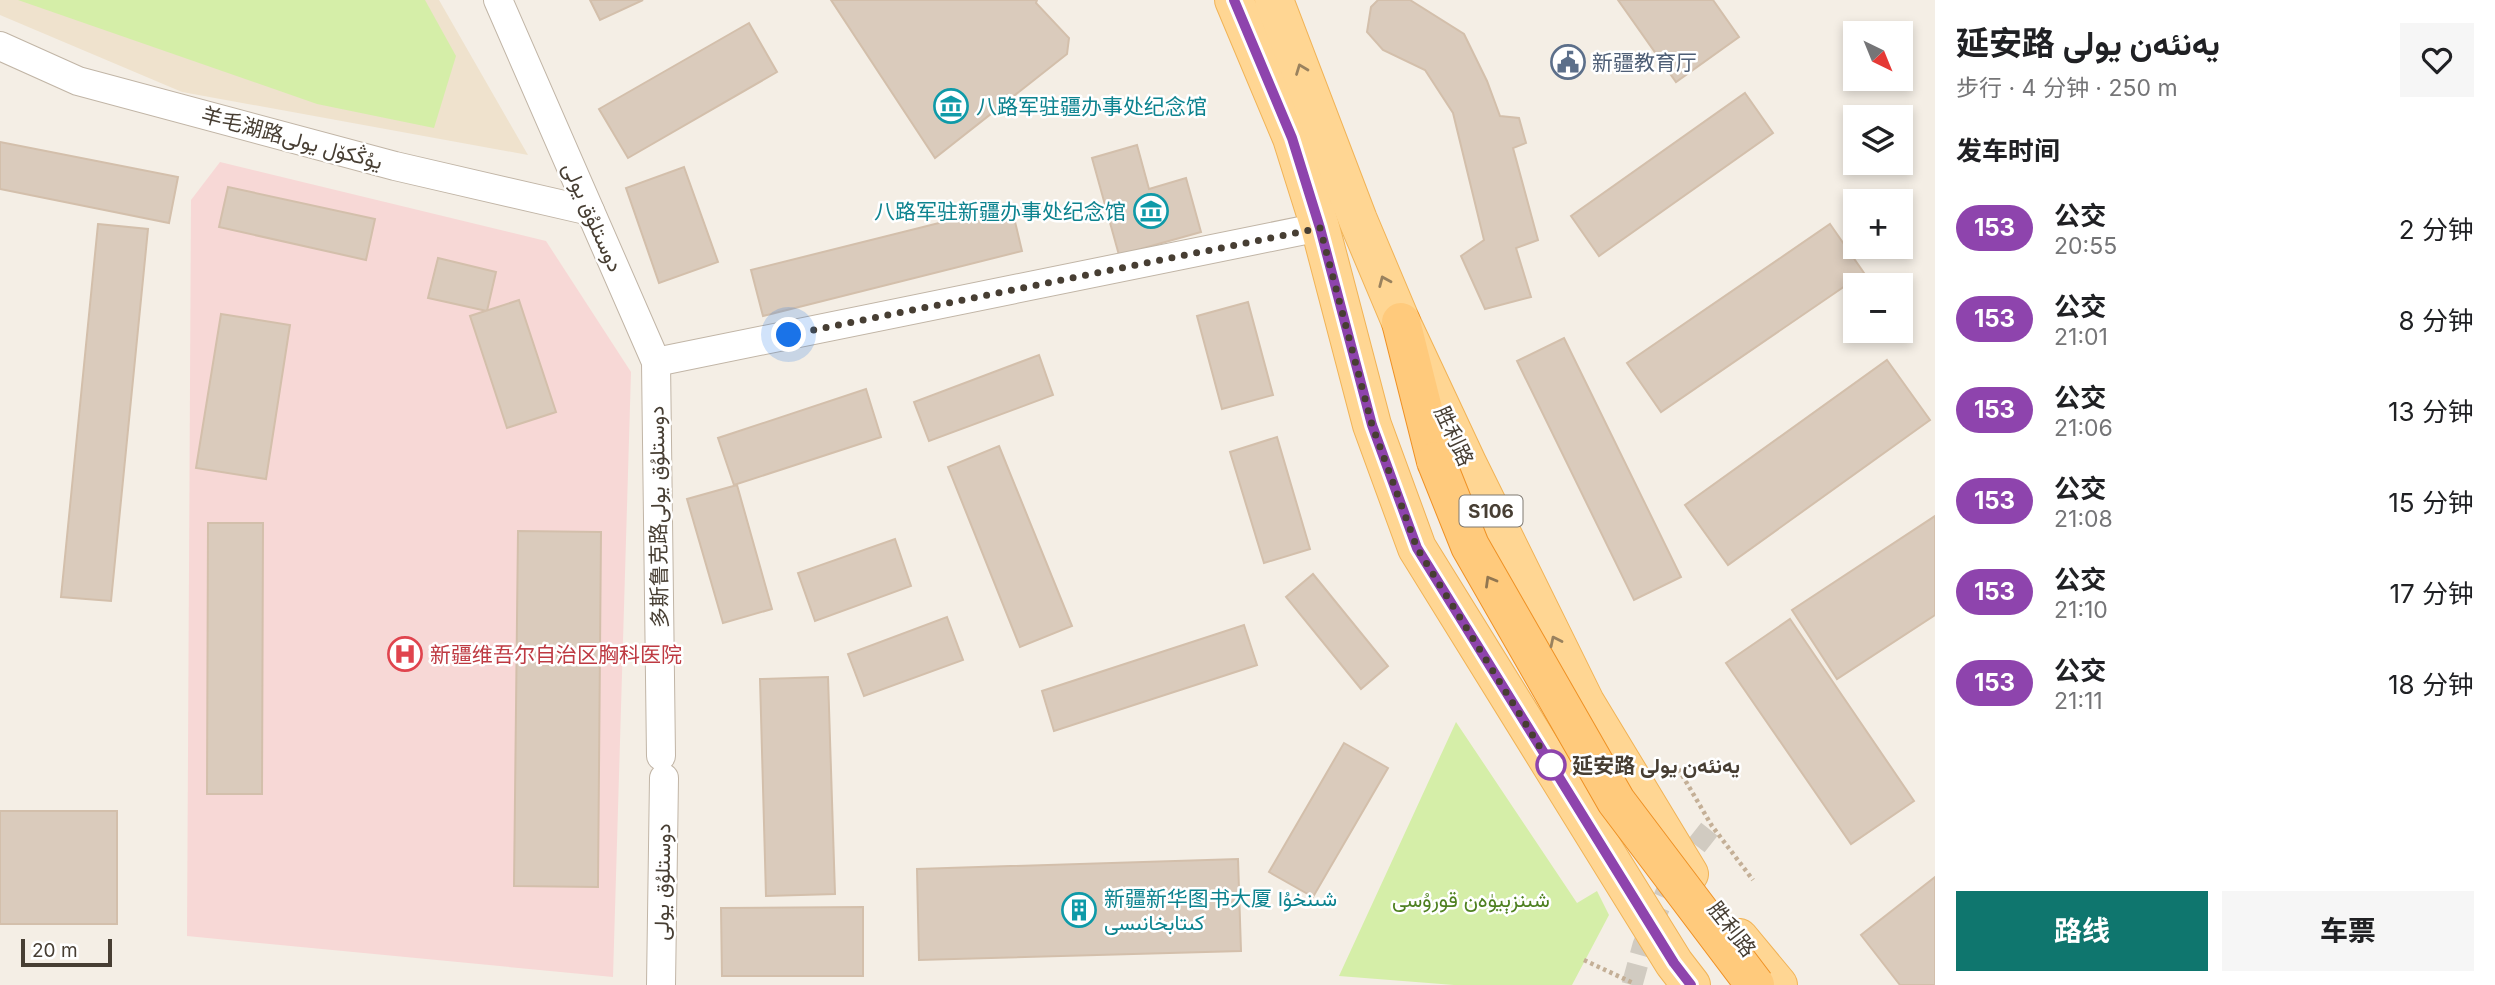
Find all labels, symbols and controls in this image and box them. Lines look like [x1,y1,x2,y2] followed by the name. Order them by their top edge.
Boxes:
[1843,21,1913,91] north arrow
[1843,21,1913,343] map controls
[1956,23,2220,63] text: 延安路 يەنئەن يولى
[2400,23,2474,97] button: heart
[1549,43,1587,81] public building icon: 新疆教育厅
[1592,50,1697,75] place label: 新疆教育厅
[1295,63,1309,76] one-way arrow
[1956,74,2178,102] text: 步行 · 4 分钟 · 250 m
[932,87,970,125] museum icon: 八路军驻疆办事处纪念馆
[976,94,1207,119] place label: 八路军驻疆办事处纪念馆
[198,102,385,175] street label: 羊毛湖路يۇڭكۆل يولى
[1843,105,1913,175] button: layers
[1956,135,2060,166] text: 发车时间
[557,158,628,276] street label: دوستلۇق يولى
[1843,189,1913,259] button: +
[1132,192,1170,230] museum icon: 八路军驻新疆办事处纪念馆
[874,199,1126,224] place label: 八路军驻新疆办事处纪念馆
[2054,200,2106,231] text: 公交
[1974,213,2015,242] text: 153
[2399,214,2474,245] text: 2 分钟
[2054,232,2117,260] text: 20:55
[1843,273,1913,343] button: −
[1378,276,1392,288] one-way arrow
[2054,291,2106,322] text: 公交
[1974,304,2015,333] text: 153
[2399,305,2474,336] text: 8 分钟
[771,317,806,352] your location
[2054,323,2108,351] text: 21:01
[2054,382,2106,413] text: 公交
[1974,395,2015,424] text: 153
[2388,396,2474,427] text: 13 分钟
[1429,402,1479,470] street label: 胜利路
[644,406,673,628] street label: 多斯鲁克路دوستلۇق يولى
[2054,414,2113,442] text: 21:06
[2054,473,2106,504] text: 公交
[1974,486,2015,515] text: 153
[2388,487,2474,518] text: 15 分钟
[1460,496,1522,526] road number: S106
[2054,505,2113,533] text: 21:08
[2054,564,2106,595] text: 公交
[1485,575,1498,588] one-way arrow
[1974,577,2015,606] text: 153
[2389,578,2474,609] text: 17 分钟
[2054,596,2108,624] text: 21:10
[386,635,424,673] hospital icon: 新疆维吾尔自治区胸科医院
[1549,636,1563,648] one-way arrow
[430,642,682,667] place label: 新疆维吾尔自治区胸科医院
[2054,655,2106,686] text: 公交
[1974,668,2015,697] text: 153
[2388,669,2474,700] text: 18 分钟
[2054,687,2103,715] text: 21:11
[1536,750,1566,780] marker: 延安路 يەنئەن يولى
[1572,753,1740,779] place label: 延安路 يەنئەن يولى
[648,823,677,941] street label: دوستلۇق يولى
[1104,886,1337,935] place label: 新疆新华图书大厦 شىنخۇا كىتابخانىسى
[1392,887,1550,915] park label: شىنزېيۈەن قورۇسى
[1060,891,1098,929] building icon: 新疆新华图书大厦 شىنخۇا كىتابخانىسى
[1956,891,2208,971] button: 路线
[2222,891,2474,971] button: 车票
[1703,896,1761,962] street label: 胜利路
[21,936,112,968] scale bar
[32,939,78,962] text: 20 m

